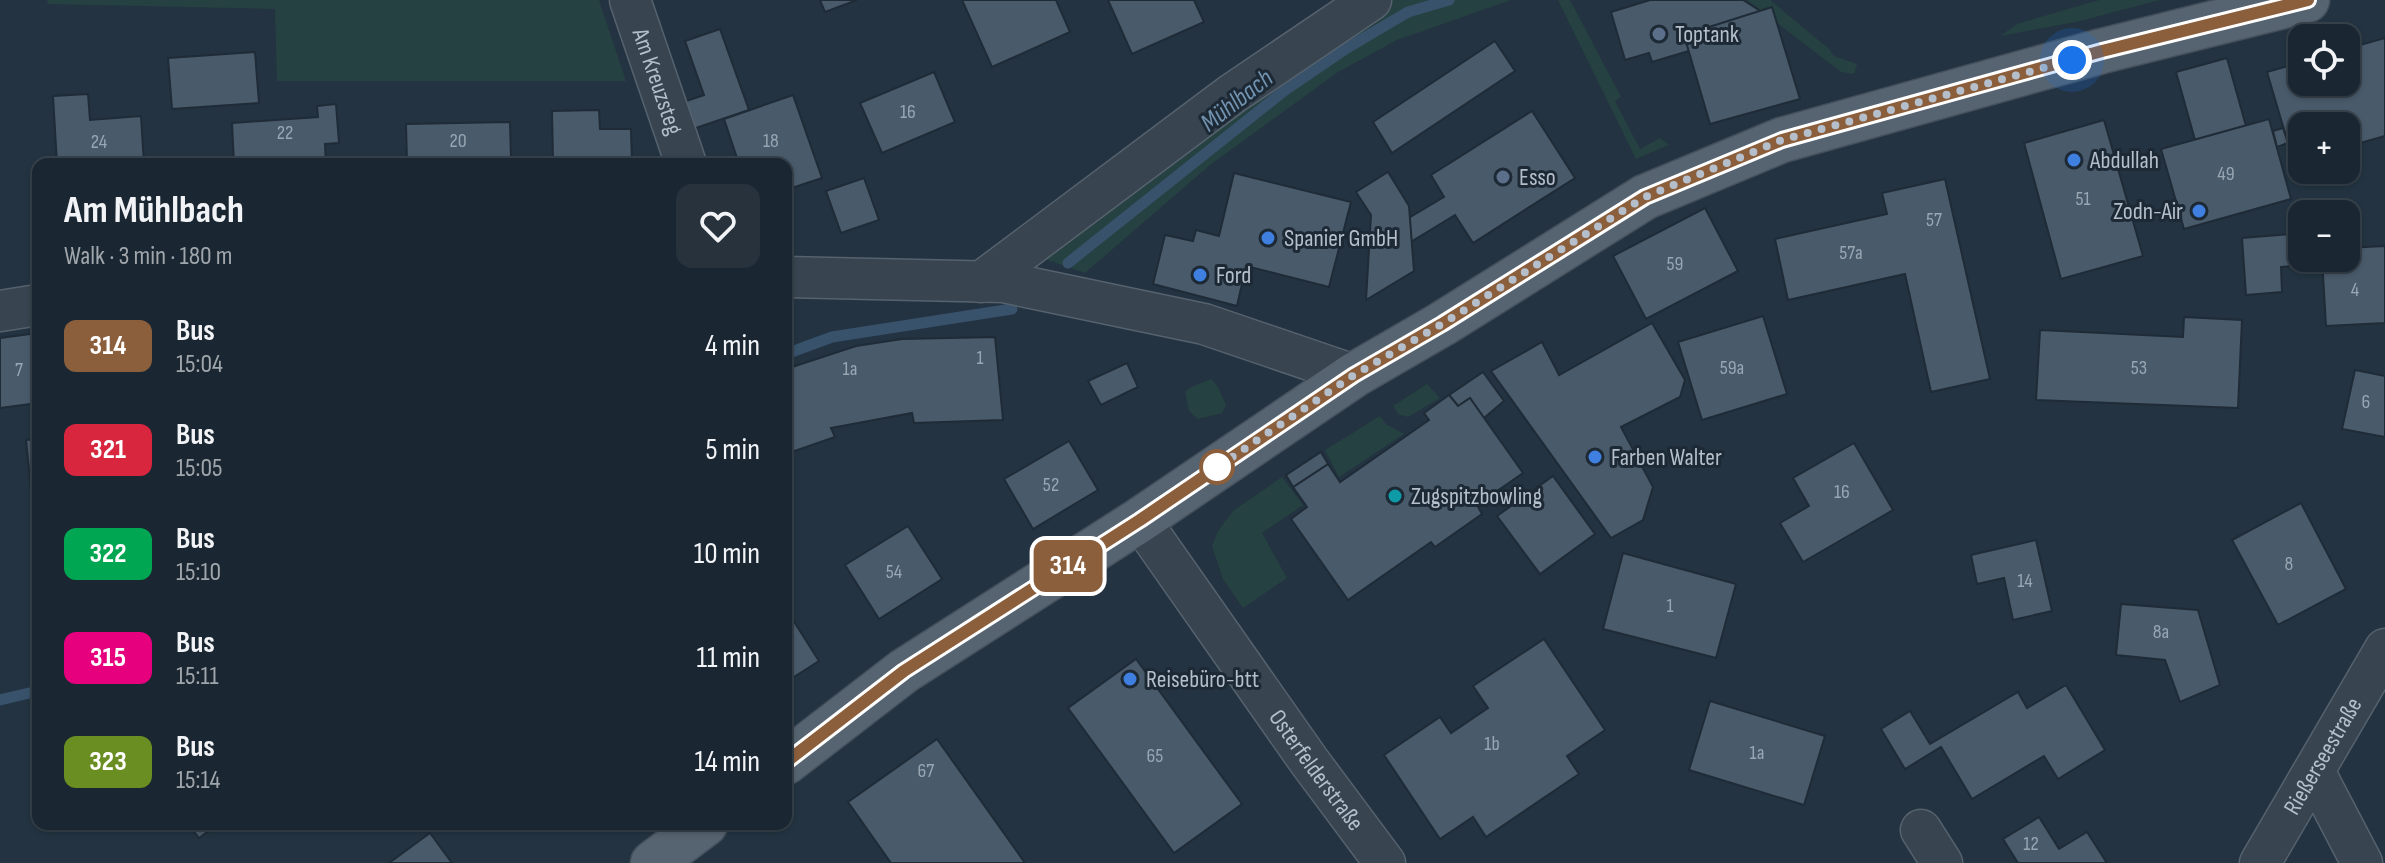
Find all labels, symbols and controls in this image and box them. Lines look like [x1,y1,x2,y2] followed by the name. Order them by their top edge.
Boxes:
[1675,20,1739,49] place label: Toptank
[626,23,689,138] street label: Am Kreuzsteg
[2288,24,2360,272] map controls
[2288,24,2360,96] button: locate
[1650,25,1668,43] marker: Toptank
[2052,40,2092,80] your location
[1195,63,1280,139] water label: Mühlbach
[900,100,916,124] house number: 16
[2288,112,2360,184] button: +
[277,121,293,145] house number: 22
[449,129,467,153] house number: 20
[763,129,779,153] house number: 18
[91,130,107,154] house number: 24
[2089,146,2159,175] place label: Abdullah
[2065,151,2083,169] marker: Abdullah
[2217,162,2235,186] house number: 49
[1519,163,1556,192] place label: Esso
[1494,168,1512,186] marker: Esso
[676,184,760,268] button: heart
[2075,187,2091,211] house number: 51
[64,188,244,233] text: Am Mühlbach
[2113,197,2183,226] place label: Zodn-Air
[2288,200,2360,272] button: −
[2190,202,2208,220] marker: Zodn-Air
[1926,208,1942,232] house number: 57
[1284,224,1398,253] place label: Spanier GmbH
[1259,229,1277,247] marker: Spanier GmbH
[64,241,232,272] text: Walk · 3 min · 180 m
[1839,241,1863,265] house number: 57a
[1667,252,1683,276] house number: 59
[1216,261,1251,290] place label: Ford
[1191,266,1209,284] marker: Ford
[2351,278,2359,302] house number: 4
[176,313,215,349] text: Bus
[705,328,760,364] text: 4 min
[90,329,126,362] text: 314
[977,346,984,370] house number: 1
[176,349,223,380] text: 15:04
[1720,356,1744,380] house number: 59a
[2131,356,2147,380] house number: 53
[843,357,857,381] house number: 1a
[15,358,23,382] house number: 7
[2362,390,2370,414] house number: 6
[176,417,215,453] text: Bus
[706,432,760,468] text: 5 min
[90,433,126,466] text: 321
[1611,443,1722,472] place label: Farben Walter
[1586,448,1604,466] marker: Farben Walter
[1200,450,1234,484] unlabelled marker
[176,453,222,484] text: 15:05
[1043,473,1059,497] house number: 52
[1834,480,1850,504] house number: 16
[1411,482,1542,511] place label: Zugspitzbowling
[1386,487,1404,505] marker: Zugspitzbowling
[176,521,215,557] text: Bus
[694,536,760,572] text: 10 min
[89,537,127,570] text: 322
[1022,540,1114,592] line badge: 314
[1050,549,1086,582] text: 314
[2285,552,2293,576] house number: 8
[176,557,221,588] text: 15:10
[886,560,902,584] house number: 54
[2017,569,2033,593] house number: 14
[1667,594,1674,618] house number: 1
[2153,620,2169,644] house number: 8a
[176,625,215,661] text: Bus
[697,640,760,676] text: 11 min
[90,641,126,674] text: 315
[176,661,219,692] text: 15:11
[1146,665,1259,694] place label: Reisebüro-btt
[1121,670,1139,688] marker: Reisebüro-btt
[2277,692,2368,820] street label: Rießerseestraße
[1263,704,1370,836] street label: Osterfelderstraße
[176,729,215,765] text: Bus
[1484,732,1500,756] house number: 1b
[1750,741,1764,765] house number: 1a
[695,744,760,780] text: 14 min
[1147,744,1163,768] house number: 65
[89,745,127,778] text: 323
[918,759,934,783] house number: 67
[176,765,220,796] text: 15:14
[2023,832,2039,856] house number: 12

